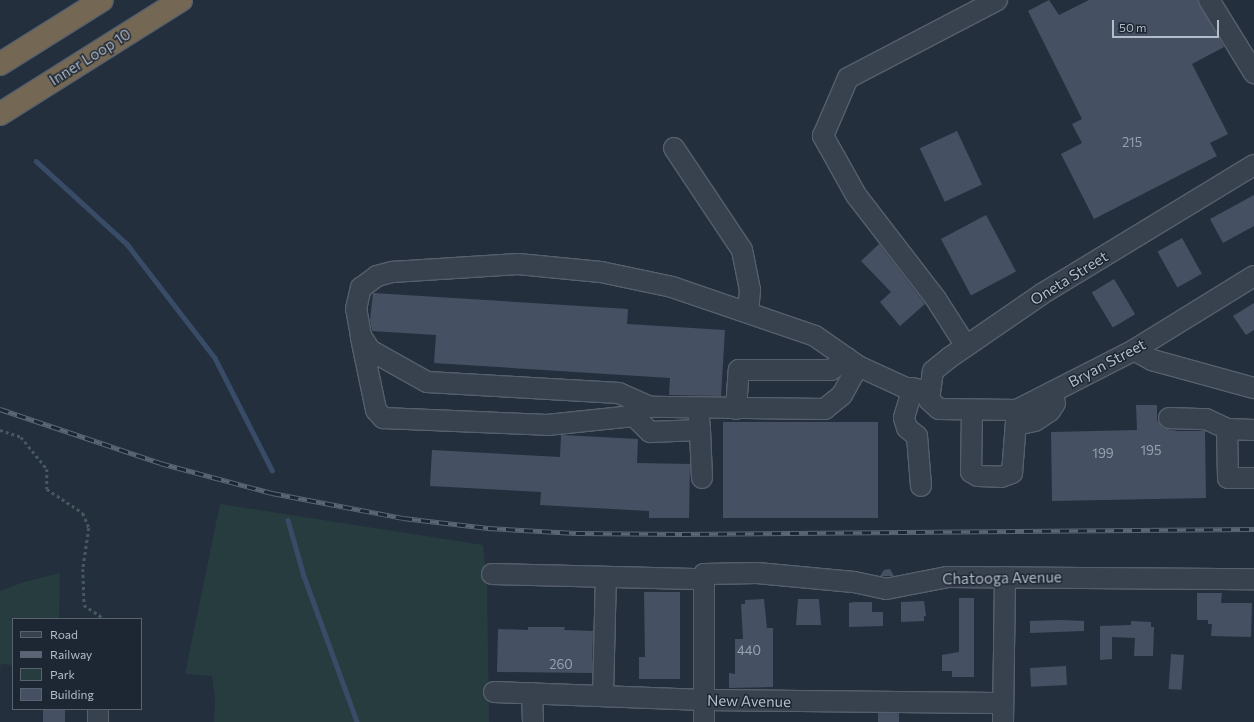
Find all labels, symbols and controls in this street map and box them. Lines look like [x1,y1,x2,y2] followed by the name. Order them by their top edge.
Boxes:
[1114,12,1221,38] scale bar
[1119,20,1147,34] text: 50 m
[46,25,134,89] street label: Inner Loop 10
[1122,134,1142,150] house number: 215
[1027,247,1111,309] street label: Oneta Street
[1065,335,1149,391] street label: Bryan Street
[1141,442,1161,458] house number: 195
[1092,445,1114,461] house number: 199
[942,568,1062,588] street label: Chatooga Avenue
[12,618,142,710] legend
[50,627,78,641] text: Road
[737,642,761,658] house number: 440
[50,647,92,661] text: Railway
[549,656,573,672] house number: 260
[50,667,75,681] text: Park
[50,687,94,701] text: Building
[707,691,791,711] street label: New Avenue

